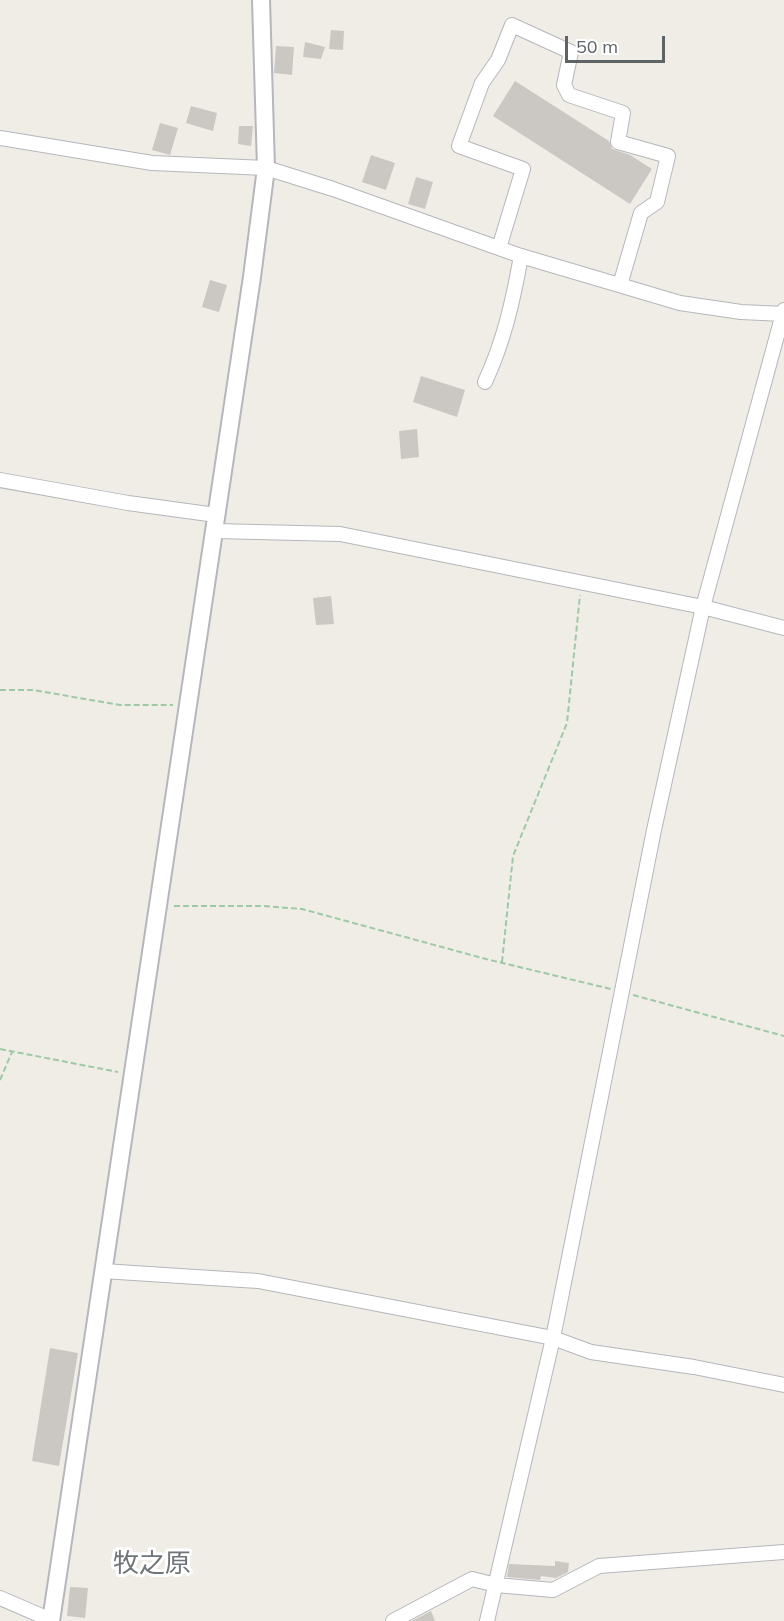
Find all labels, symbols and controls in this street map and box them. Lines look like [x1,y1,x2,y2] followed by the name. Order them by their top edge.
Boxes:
[568,24,668,62] scale bar
[576,35,618,58] text: 50 m
[113,1548,191,1580] district label: 牧之原

